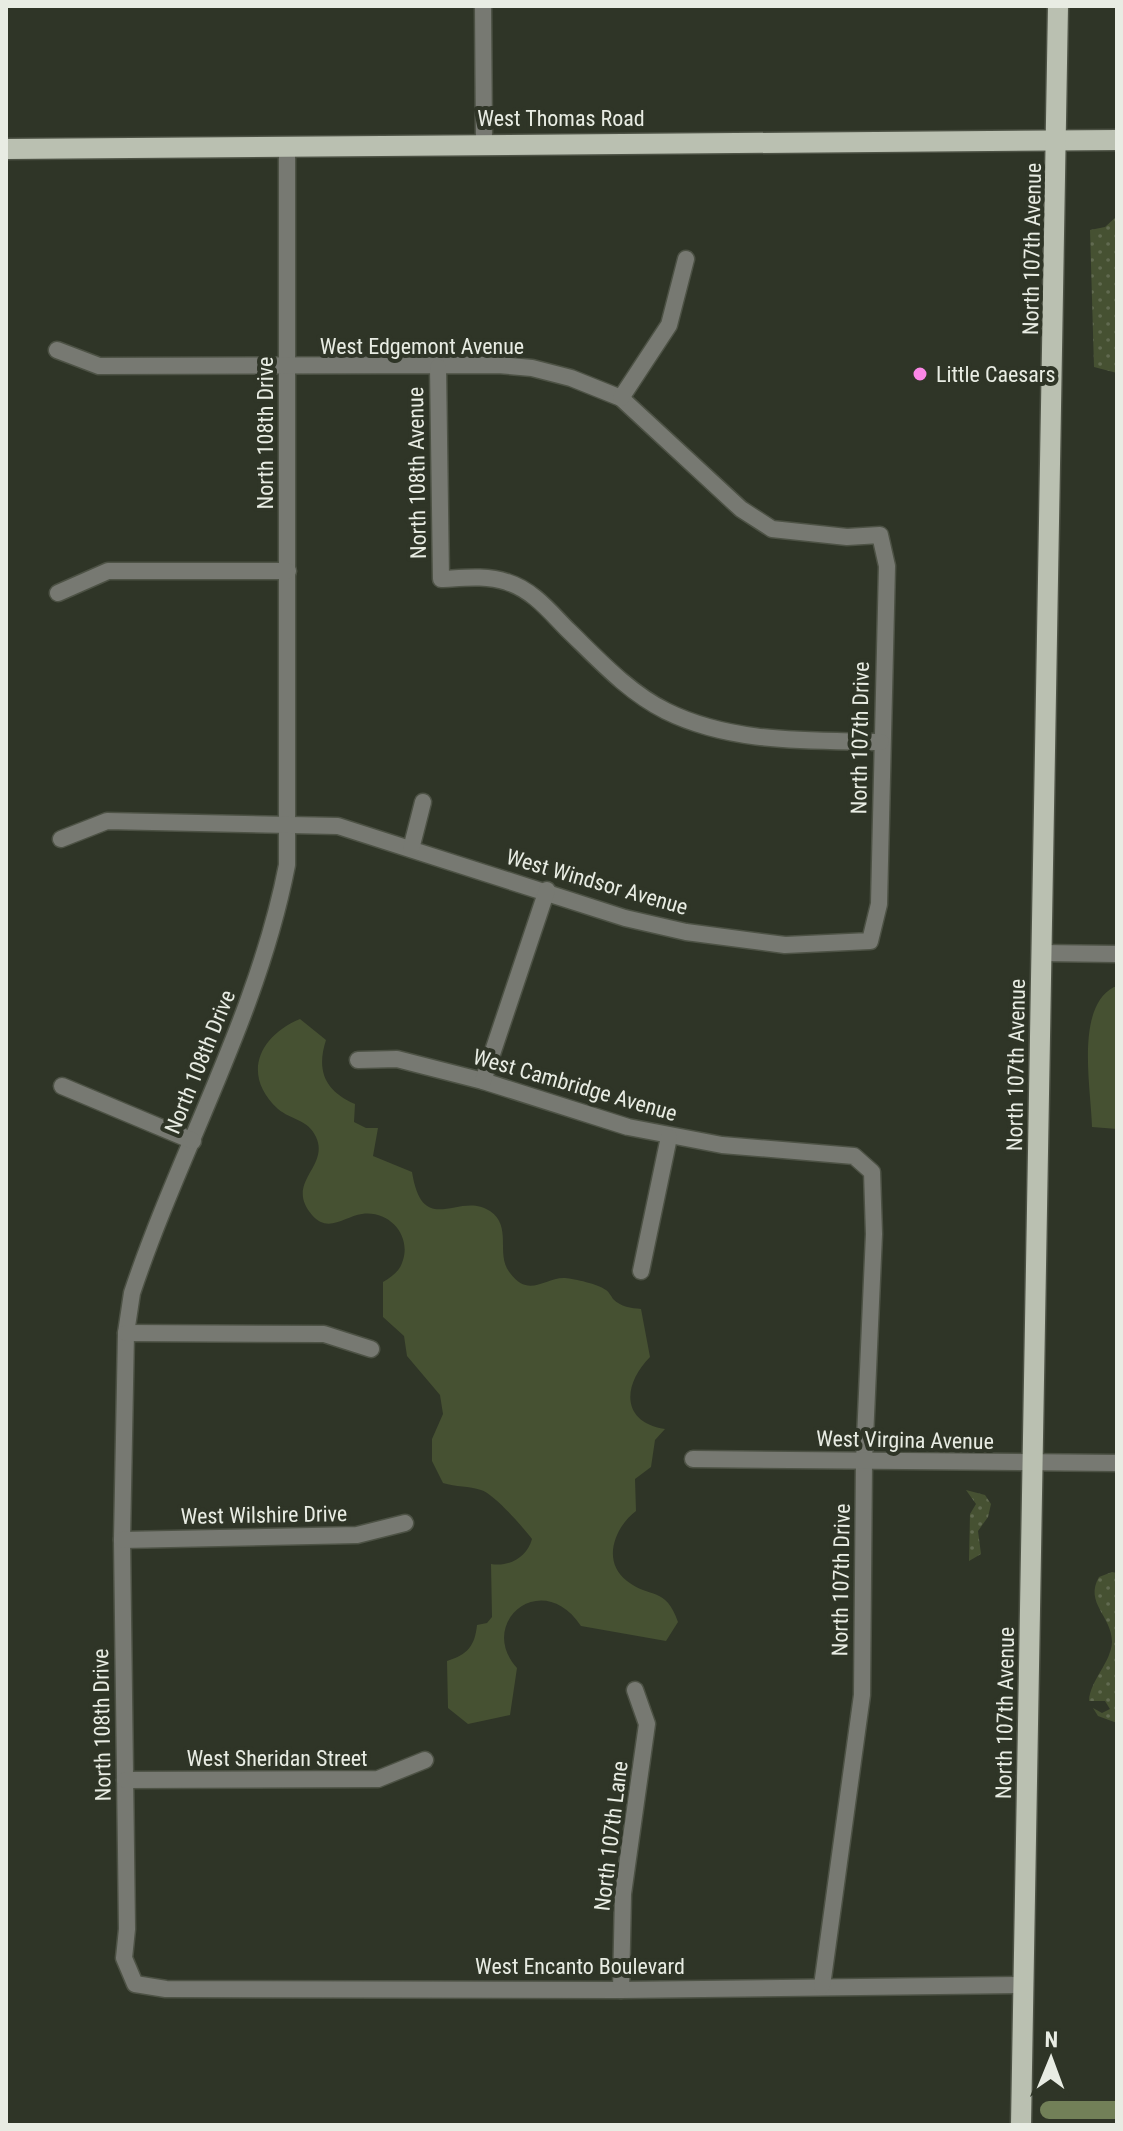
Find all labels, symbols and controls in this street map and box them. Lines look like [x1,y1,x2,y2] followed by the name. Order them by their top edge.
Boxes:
[477,106,645,131] street label: West Thomas Road
[1018,163,1046,335] street label: North 107th Avenue
[320,334,524,359] street label: West Edgemont Avenue
[253,357,278,509] street label: North 108th Drive
[936,362,1056,387] place label: Little Caesars
[911,365,929,383] marker: Little Caesars
[403,387,431,559] street label: North 108th Avenue
[846,661,874,815] street label: North 107th Drive
[503,844,691,920] street label: West Windsor Avenue
[1002,979,1030,1151] street label: North 107th Avenue
[160,986,240,1138] street label: North 108th Drive
[470,1044,680,1126] street label: West Cambridge Avenue
[816,1426,994,1454] street label: West Virgina Avenue
[180,1501,348,1529] street label: West Wilshire Drive
[827,1503,855,1657] street label: North 107th Drive
[991,1627,1019,1799] street label: North 107th Avenue
[88,1648,116,1802] street label: North 108th Drive
[186,1746,368,1771] street label: West Sheridan Street
[589,1760,633,1912] street label: North 107th Lane
[475,1954,685,1979] street label: West Encanto Boulevard
[1011,2019,1091,2099] north arrow
[1044,2027,1058,2052] text: N

